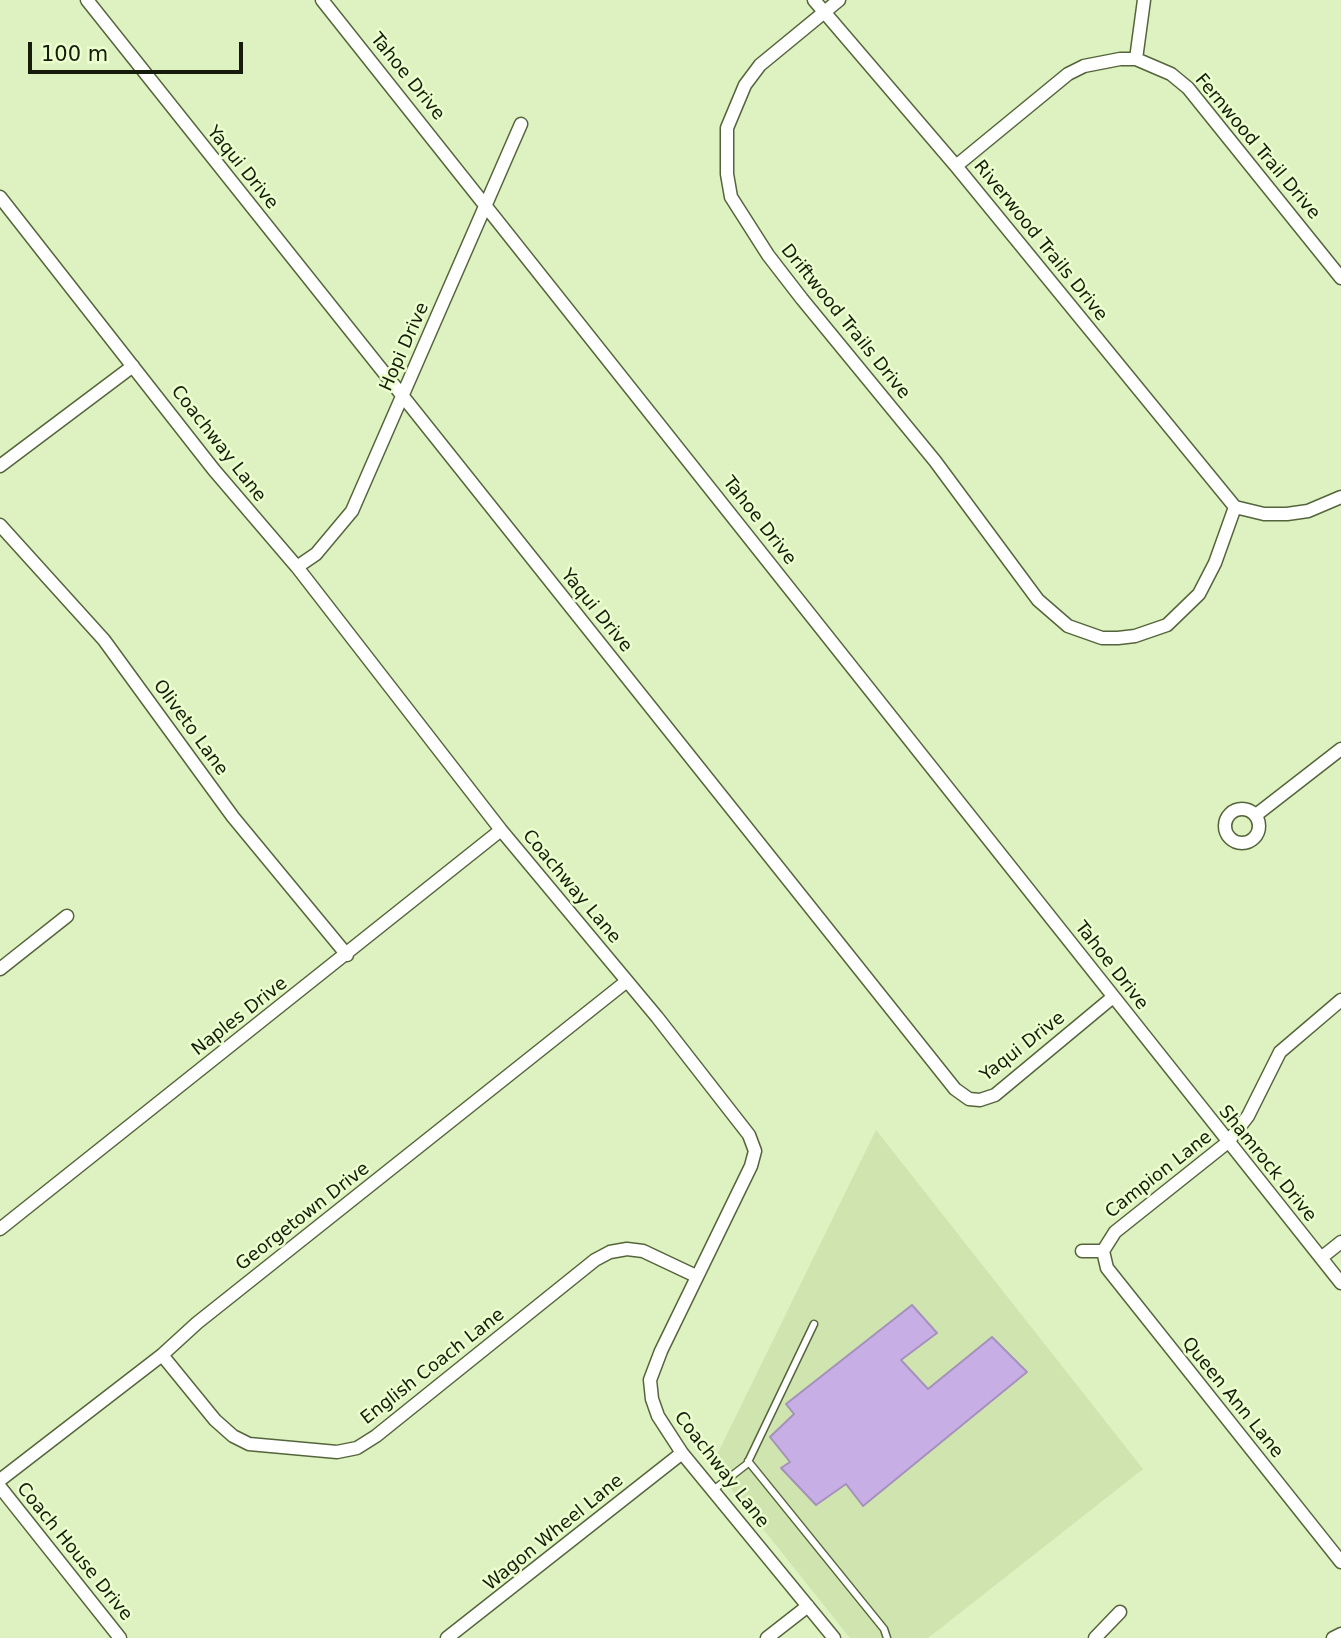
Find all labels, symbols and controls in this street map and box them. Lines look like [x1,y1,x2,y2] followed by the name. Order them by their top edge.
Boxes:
[32,28,247,72] scale bar
[365,29,449,125] street label: Tahoe Drive
[41,42,108,66] text: 100 m
[1190,70,1324,224] street label: Fernwood Trail Drive
[202,122,282,214] street label: Yaqui Drive
[969,156,1111,326] street label: Riverwood Trails Drive
[776,240,914,404] street label: Driftwood Trails Drive
[376,299,434,395] street label: Hopi Drive
[166,382,270,506] street label: Coachway Lane
[718,472,800,570] street label: Tahoe Drive
[556,565,636,657] street label: Yaqui Drive
[148,676,232,780] street label: Oliveto Lane
[517,826,625,948] street label: Coachway Lane
[1070,917,1152,1015] street label: Tahoe Drive
[188,973,292,1061] street label: Naples Drive
[977,1007,1069,1087] street label: Yaqui Drive
[1213,1101,1321,1227] street label: Shamrock Drive
[1101,1127,1217,1223] street label: Campion Lane
[232,1158,374,1276] street label: Georgetown Drive
[357,1304,509,1430] street label: English Coach Lane
[1177,1333,1287,1463] street label: Queen Ann Lane
[669,1408,773,1532] street label: Coachway Lane
[480,1470,628,1596] street label: Wagon Wheel Lane
[12,1478,136,1626] street label: Coach House Drive

